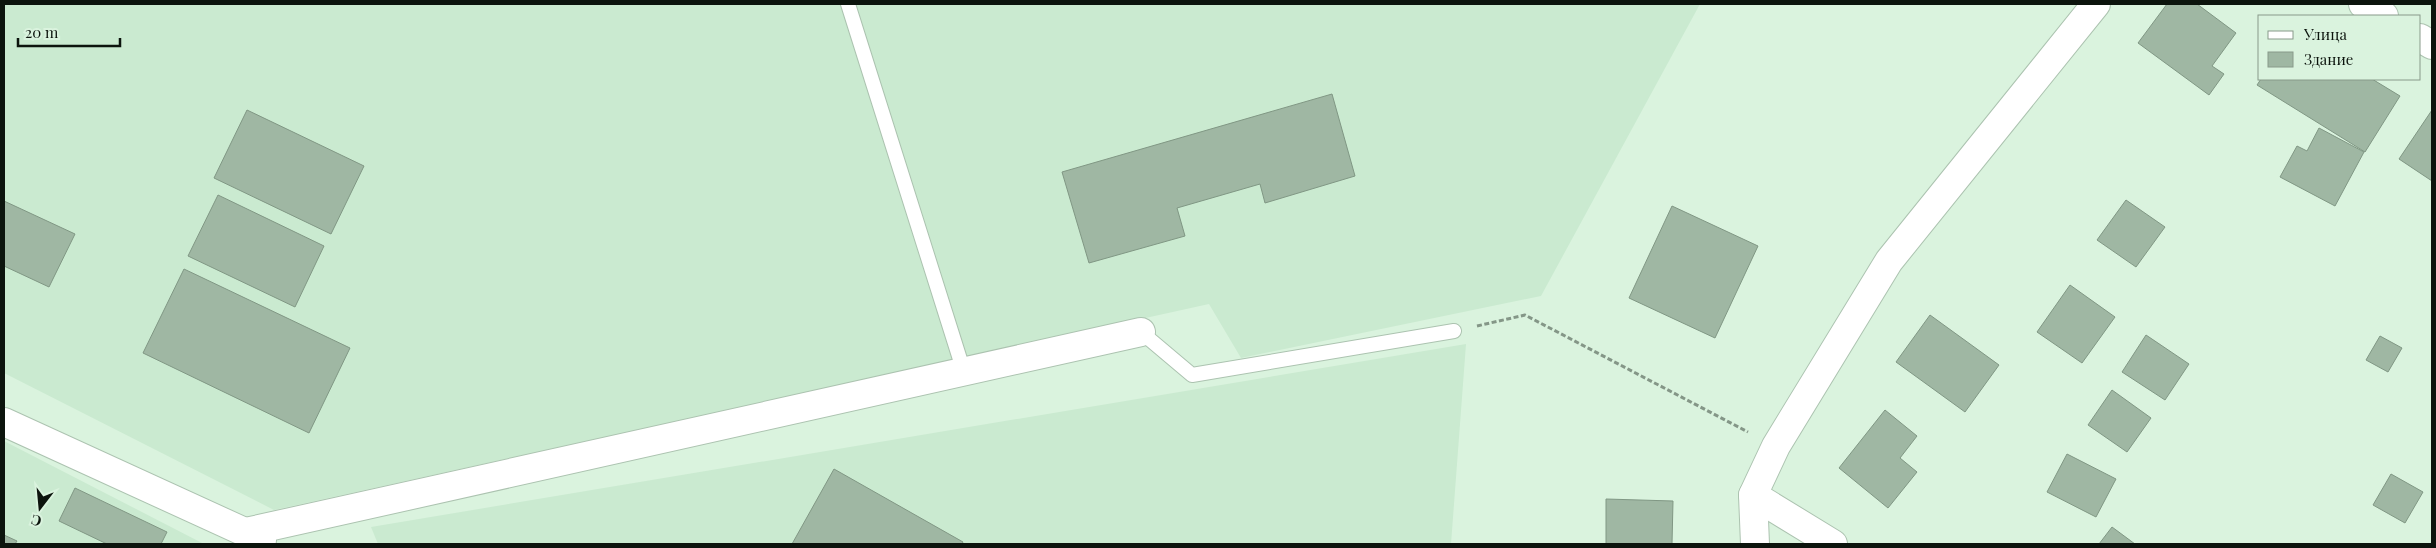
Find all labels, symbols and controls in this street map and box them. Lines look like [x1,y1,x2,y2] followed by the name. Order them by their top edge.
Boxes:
[18,15,120,47] scale bar
[2258,15,2421,80] legend
[25,22,59,42] text: 20 m
[2303,24,2347,44] text: Улица
[2304,49,2353,69] text: Здание
[15,483,65,533] north arrow
[29,510,44,531] text: С

